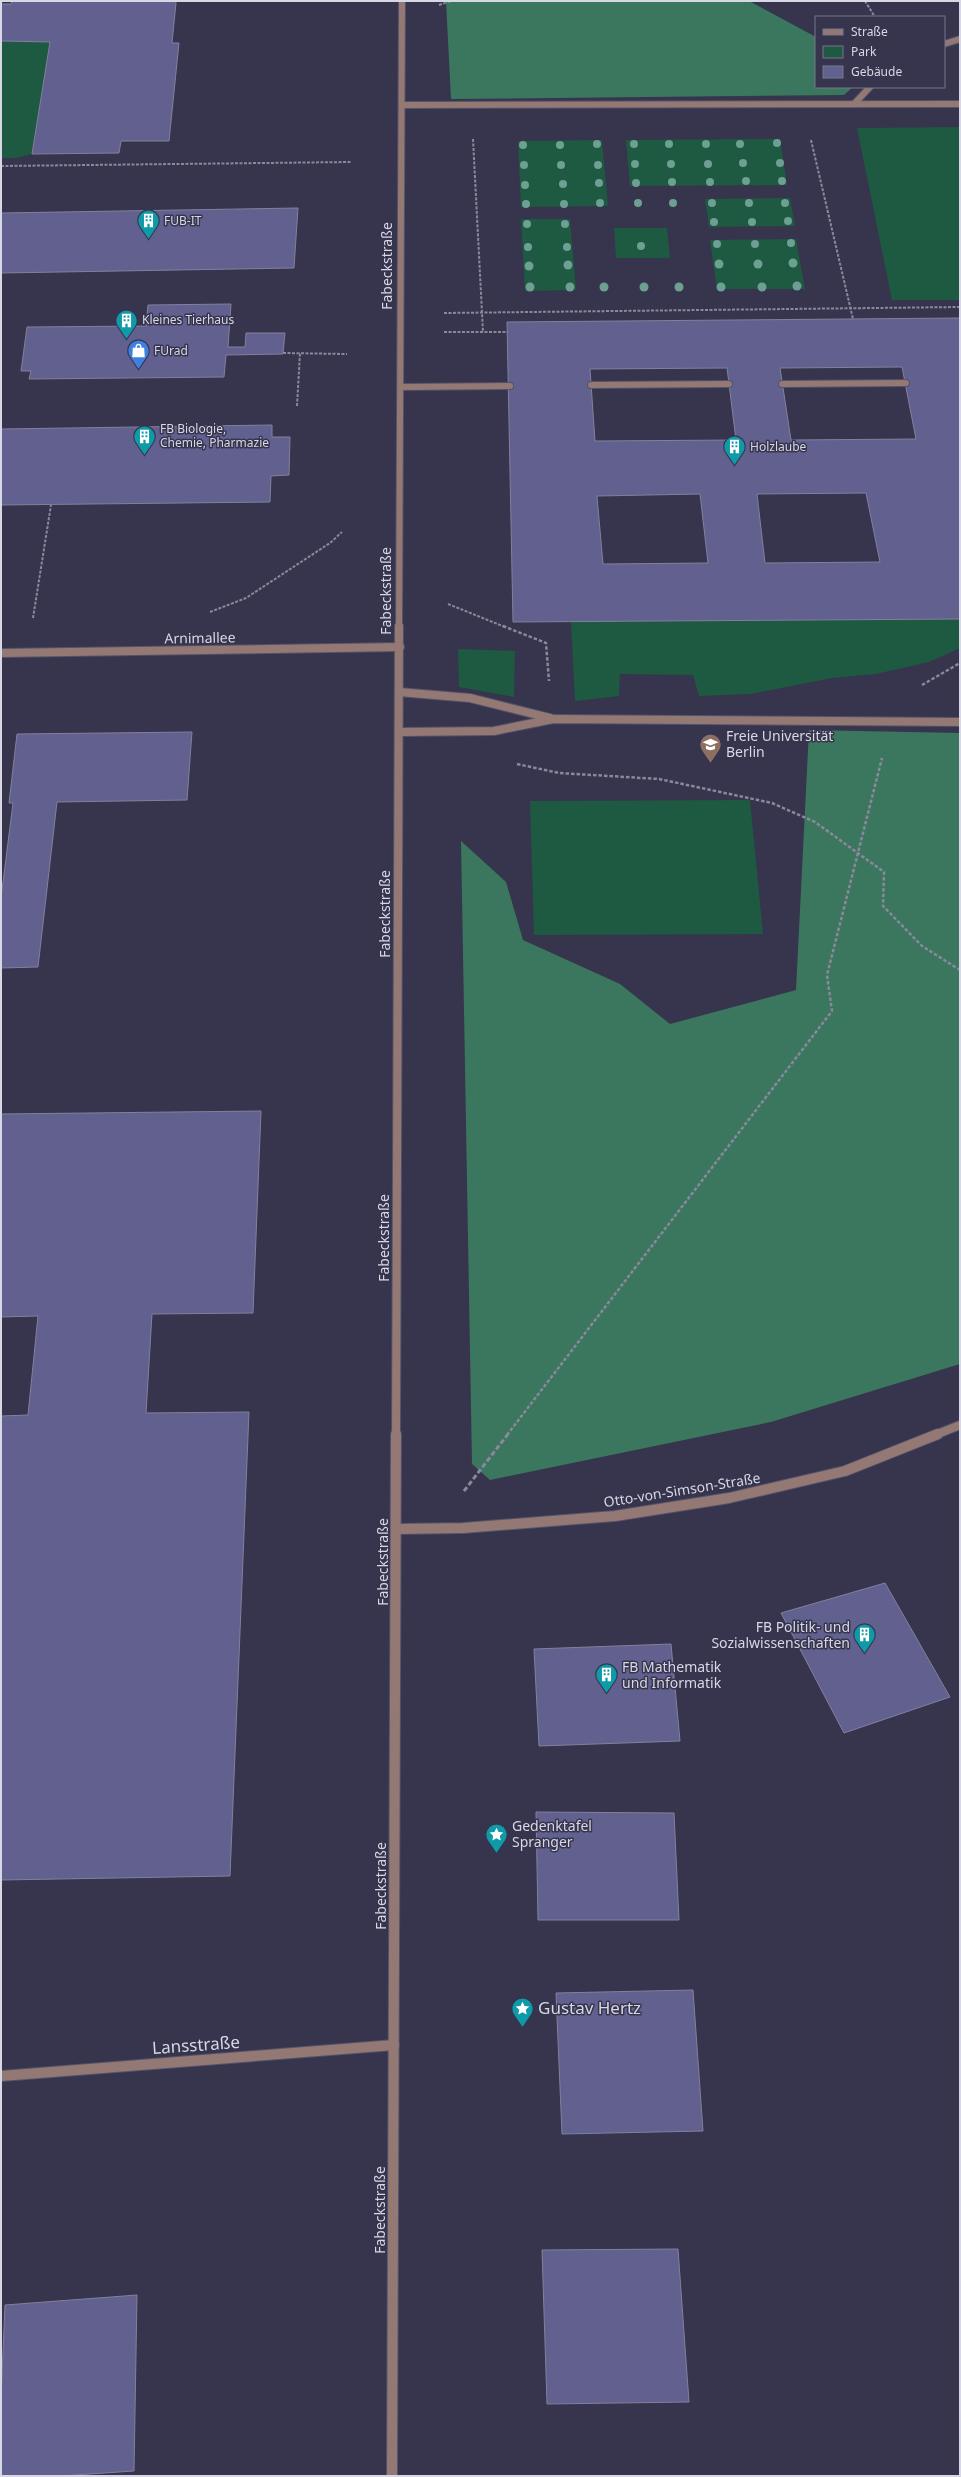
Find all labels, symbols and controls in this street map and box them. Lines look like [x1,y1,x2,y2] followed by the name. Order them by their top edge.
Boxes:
[815,16,945,88] legend
[851,23,888,40] text: Straße
[851,43,877,60] text: Park
[851,63,902,80] text: Gebäude
[135,208,161,241] building icon: FUB-IT
[164,212,202,229] place label: FUB-IT
[377,222,396,310] street label: Fabeckstraße
[114,307,140,340] building icon: Kleines Tierhaus
[142,311,234,328] place label: Kleines Tierhaus
[125,338,151,371] shop icon: FUrad
[154,342,188,359] place label: FUrad
[160,420,269,451] place label: FB Biologie, Chemie, Pharmazie
[132,423,158,456] building icon: FB Biologie, Chemie, Pharmazie
[722,434,748,467] building icon: Holzlaube
[750,438,807,455] place label: Holzlaube
[376,547,395,635] street label: Fabeckstraße
[164,627,236,648] street label: Arnimallee
[726,726,833,761] place label: Freie Universität Berlin
[697,731,723,764] school or university icon: Freie Universität Berlin
[375,870,394,958] street label: Fabeckstraße
[374,1194,393,1282] street label: Fabeckstraße
[602,1468,762,1511] street label: Otto-von-Simson-Straße
[373,1518,392,1606] street label: Fabeckstraße
[711,1617,850,1652] place label: FB Politik- und Sozialwissenschaften
[852,1622,878,1655] building icon: FB Politik- und Sozialwissenschaften
[622,1657,722,1692] place label: FB Mathematik und Informatik
[593,1662,619,1695] building icon: FB Mathematik und Informatik
[512,1816,592,1851] place label: Gedenktafel Spranger
[483,1821,509,1854] place icon: Gedenktafel Spranger
[371,1842,390,1930] street label: Fabeckstraße
[509,1995,535,2028] place icon: Gustav Hertz
[538,1996,641,2019] place label: Gustav Hertz
[151,2030,241,2059] street label: Lansstraße
[370,2166,389,2254] street label: Fabeckstraße

